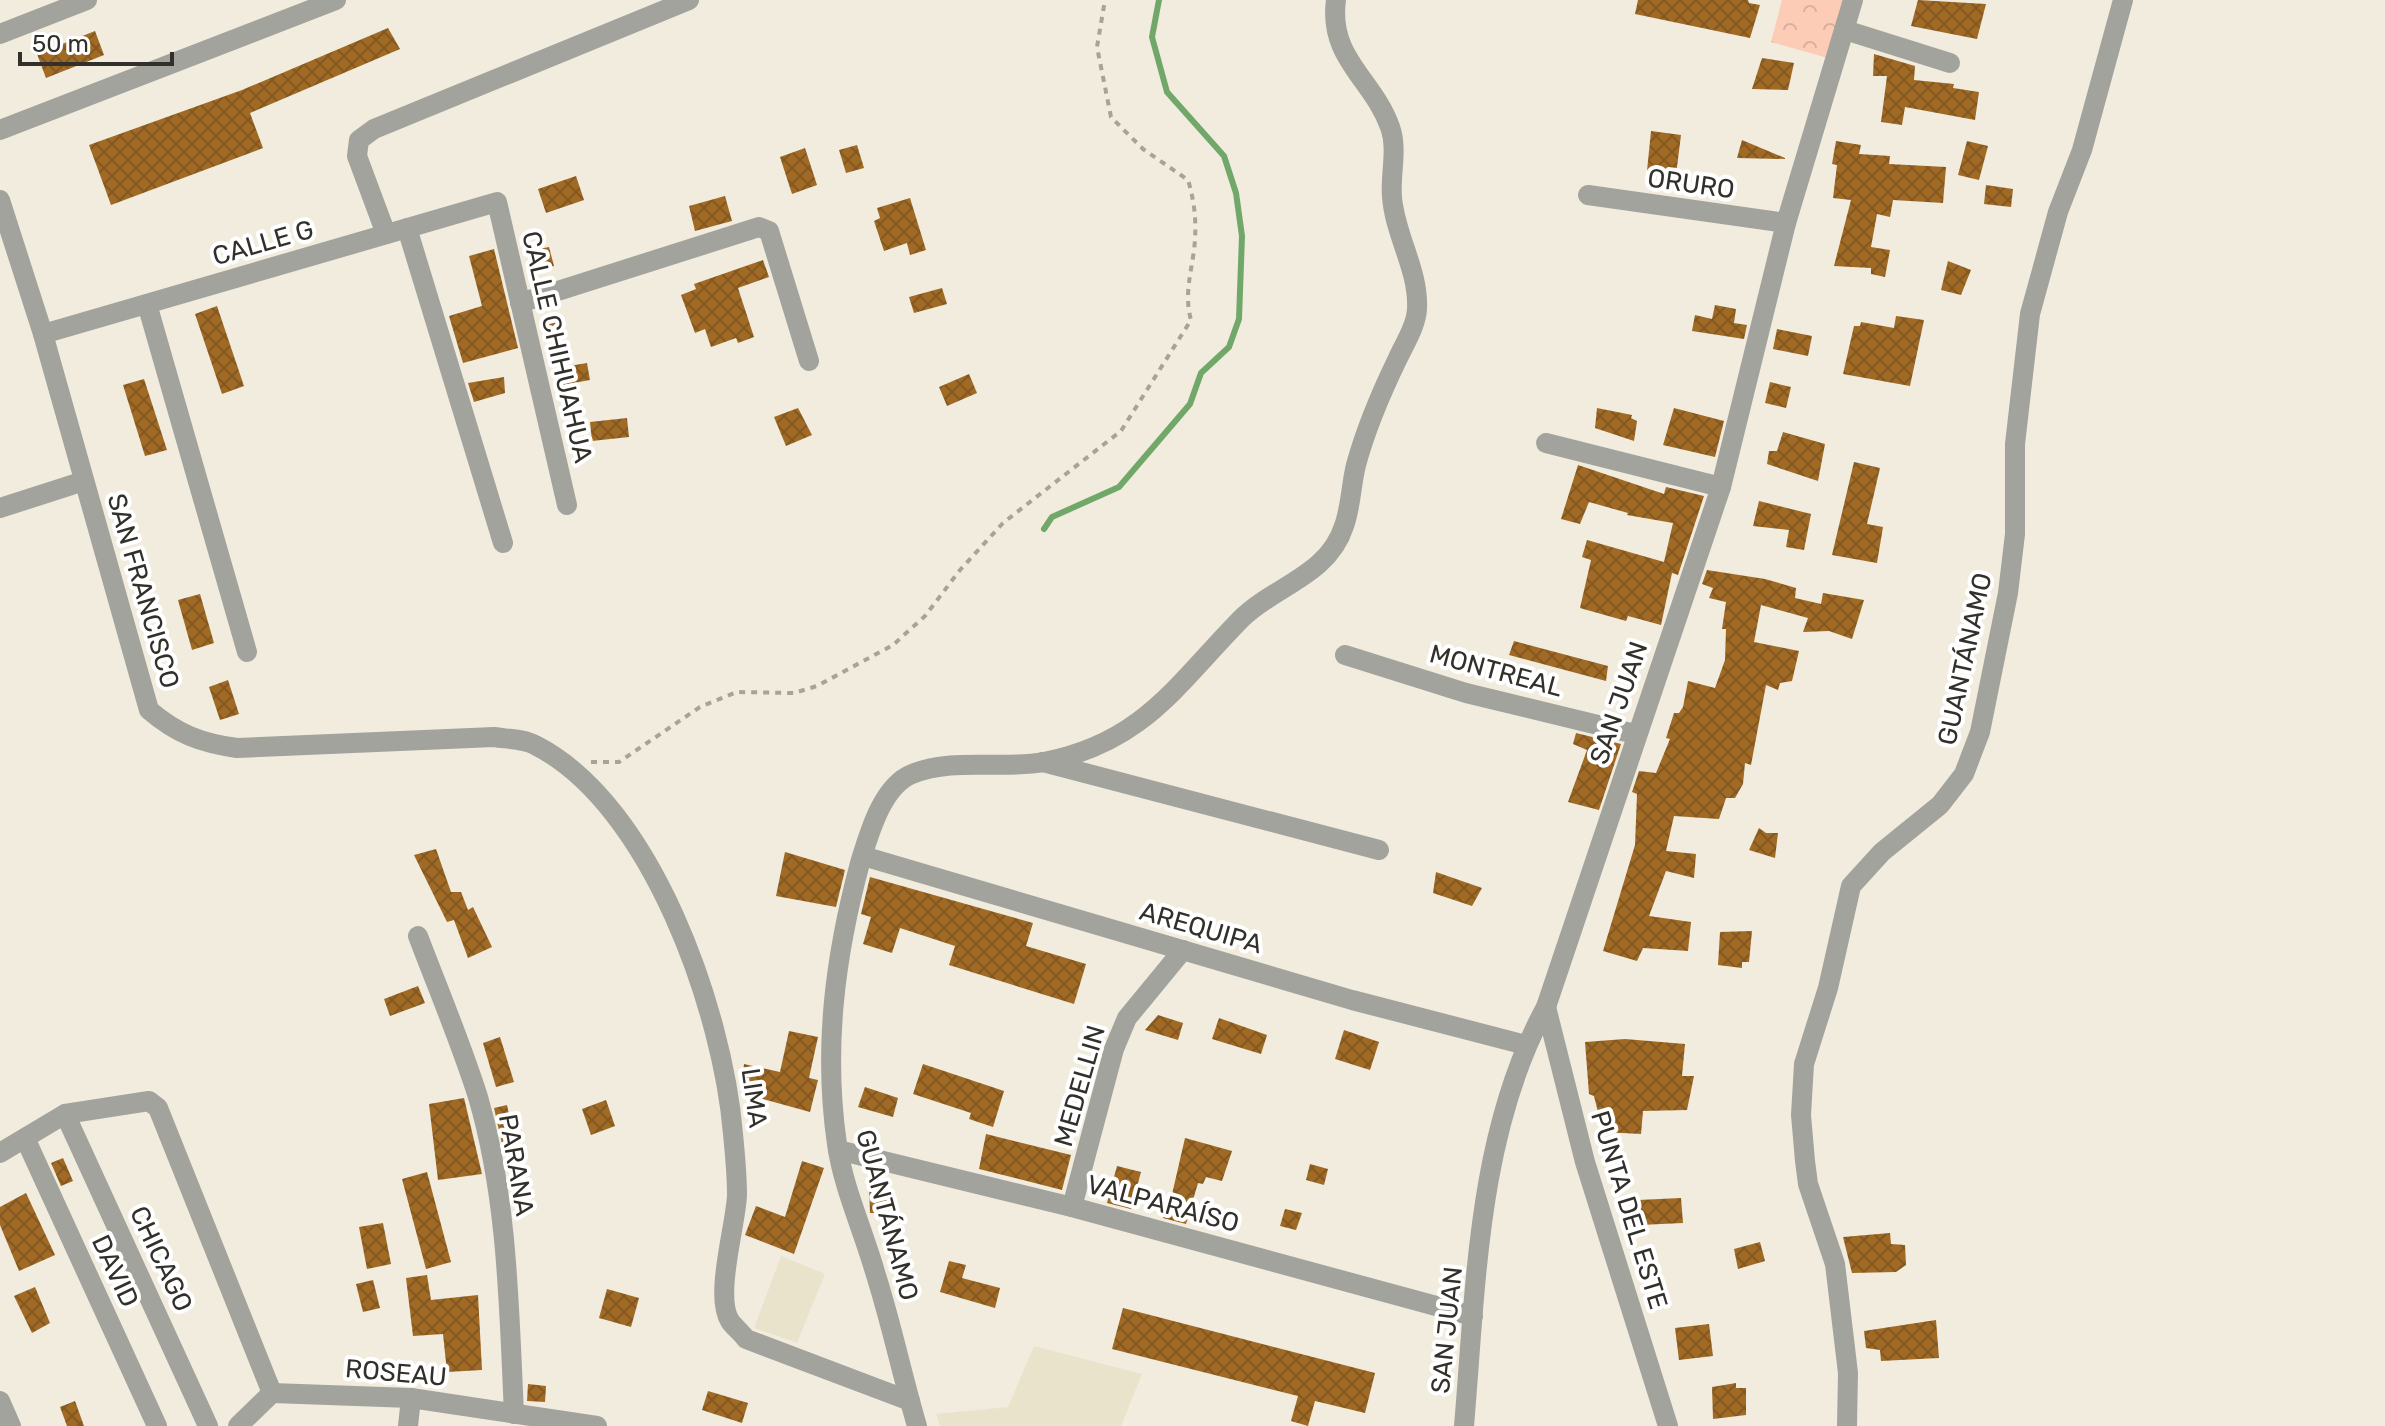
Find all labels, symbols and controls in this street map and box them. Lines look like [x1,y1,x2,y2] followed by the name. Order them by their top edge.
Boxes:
[20,16,172,66] scale bar
[32,30,89,58] text: 50 m
[1646,163,1736,205] street label: ORURO
[209,214,317,272] street label: CALLE G
[515,228,599,466] street label: CALLE CHIHUAHUA
[100,490,186,692] street label: SAN FRANCISCO
[1932,570,1998,748] street label: GUANTÁNAMO
[1426,638,1566,704] street label: MONTREAL
[1584,638,1654,768] street label: SAN JUAN
[1136,896,1266,960] street label: AREQUIPA
[1048,1022,1112,1150] street label: MEDELLIN
[734,1066,774,1130] street label: LIMA
[1584,1107,1674,1313] street label: PUNTA DEL ESTE
[492,1112,540,1218] street label: PARANA
[849,1126,925,1304] street label: GUANTÁNAMO
[1084,1169,1242,1239] street label: VALPARAÍSO
[123,1201,199,1317] street label: CHICAGO
[85,1230,145,1312] street label: DAVID
[1425,1265,1469,1395] street label: SAN JUAN
[344,1353,448,1393] street label: ROSEAU

